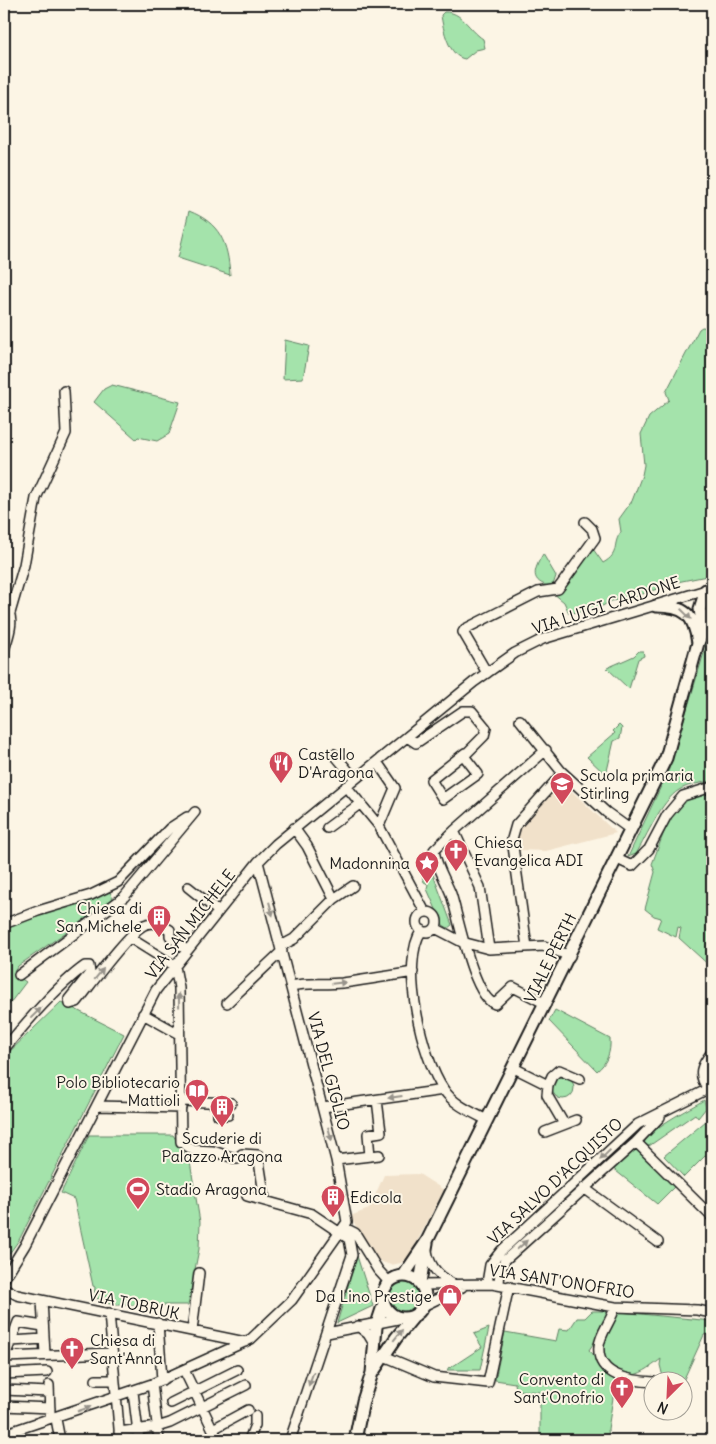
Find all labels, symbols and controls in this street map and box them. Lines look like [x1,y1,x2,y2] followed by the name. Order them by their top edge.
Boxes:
[529,572,683,638] street label: VIA LUIGI CARDONE
[680,608,692,620] one-way arrow
[298,744,374,782] place label: Castello D'Aragona
[268,750,294,784] restaurant icon: Castello D'Aragona
[580,765,693,803] place label: Scuola primaria Stirling
[549,771,575,805] school or university icon: Scuola primaria Stirling
[474,832,583,870] place label: Chiesa Evangelica ADI
[443,838,469,872] church icon: Chiesa Evangelica ADI
[414,850,440,884] place icon: Madonnina
[329,853,410,873] place label: Madonnina
[141,865,239,983] street label: VIA SAN MICHELE
[56,898,142,936] place label: Chiesa di San Michele
[267,901,275,916] one-way arrow
[146,904,172,938] building icon: Chiesa di San Michele
[520,910,580,1006] street label: VIALE PERTH
[93,968,104,981] one-way arrow
[331,979,347,987] one-way arrow
[175,991,183,1007] one-way arrow
[30,1007,42,1019] one-way arrow
[304,1010,354,1132] street label: VIA DEL GIGLIO
[56,1072,180,1110] place label: Polo Bibliotecario Mattioli
[184,1078,210,1112] library icon: Polo Bibliotecario Mattioli
[387,1093,403,1101] one-way arrow
[209,1094,235,1128] building icon: Scuderie di Palazzo Aragona
[483,1113,627,1249] street label: VIA SALVO D'ACQUISTO
[326,1126,334,1141] one-way arrow
[161,1128,283,1166] place label: Scuderie di Palazzo Aragona
[600,1149,612,1161] one-way arrow
[125,1176,151,1210] sports icon: Stadio Aragona
[156,1179,267,1199] place label: Stadio Aragona
[320,1184,346,1218] building icon: Edicola
[350,1187,402,1207] place label: Edicola
[516,1239,528,1251] one-way arrow
[488,1260,636,1302] street label: VIA SANT'ONOFRIO
[437,1283,463,1317] shop icon: Da Lino Prestige
[87,1285,182,1323] street label: VIA TOBRUK
[315,1286,432,1306] place label: Da Lino Prestige
[393,1329,404,1342] one-way arrow
[90,1330,163,1368] place label: Chiesa di Sant'Anna
[59,1336,85,1370] church icon: Chiesa di Sant'Anna
[514,1369,604,1407] place label: Convento di Sant'Onofrio
[307,1371,314,1386] one-way arrow
[644,1372,694,1422] north arrow
[609,1375,635,1409] church icon: Convento di Sant'Onofrio
[655,1398,671,1418] text: N
[76,1405,91,1412] one-way arrow

